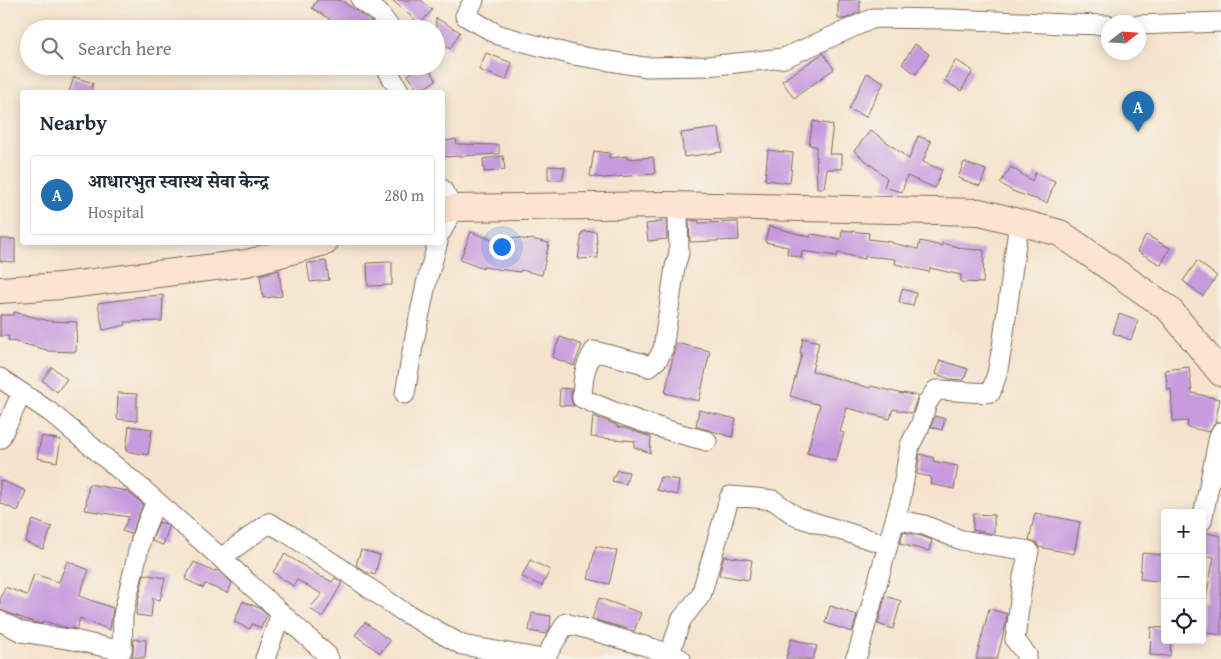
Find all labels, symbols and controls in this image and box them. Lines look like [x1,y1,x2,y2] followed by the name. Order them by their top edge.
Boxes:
[1101,15,1146,60] north arrow
[20,20,445,75] search box
[38,34,66,62] icon: search
[78,34,172,62] text: Search here
[1122,91,1154,132] pin: A
[40,107,107,138] text: Nearby
[88,167,269,195] text: आधारभुत स्वास्थ सेवा केन्द्र
[52,183,62,207] text: A
[384,183,424,207] text: 280 m
[88,200,144,224] text: Hospital
[489,234,515,260] your location
[1161,509,1206,644] map controls
[1161,509,1206,554] button: +
[1161,554,1206,599] button: −
[1161,599,1206,644] button: locate

